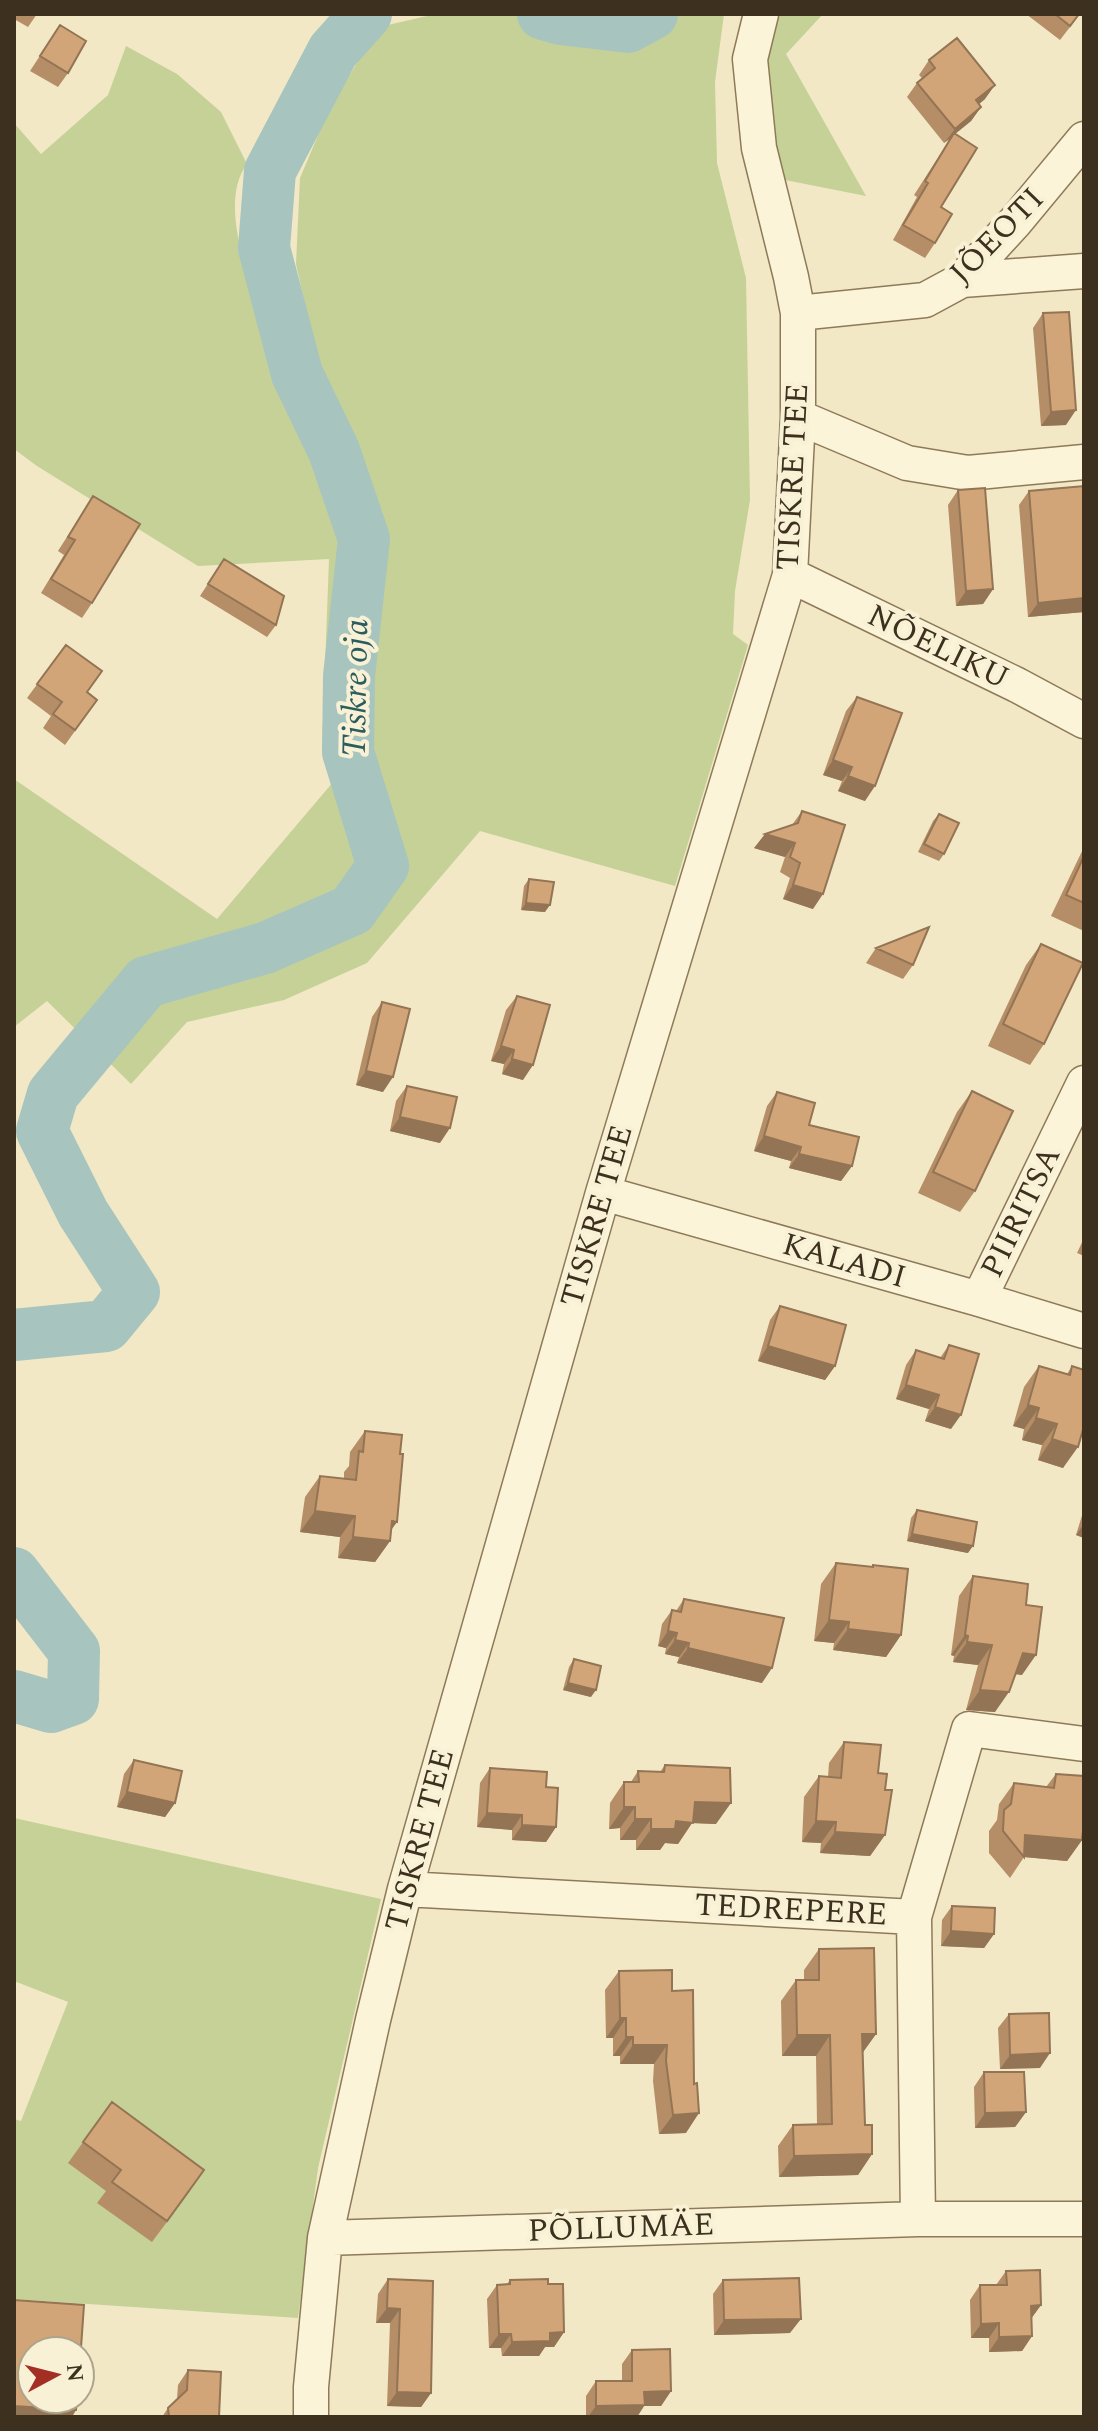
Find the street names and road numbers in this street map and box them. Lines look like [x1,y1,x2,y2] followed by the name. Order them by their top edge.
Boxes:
[938,176,1056,296] street label: JÕEOTI
[764,382,822,572] street label: TISKRE TEE
[859,592,1017,702] street label: NÕELIKU
[548,1119,646,1313] street label: TISKRE TEE
[968,1138,1074,1286] street label: PIIRITSA
[776,1220,912,1302] street label: KALADI
[372,1743,468,1937] street label: TISKRE TEE
[694,1880,888,1940] street label: TEDREPERE
[527,2200,715,2256] street label: PÕLLUMÄE

